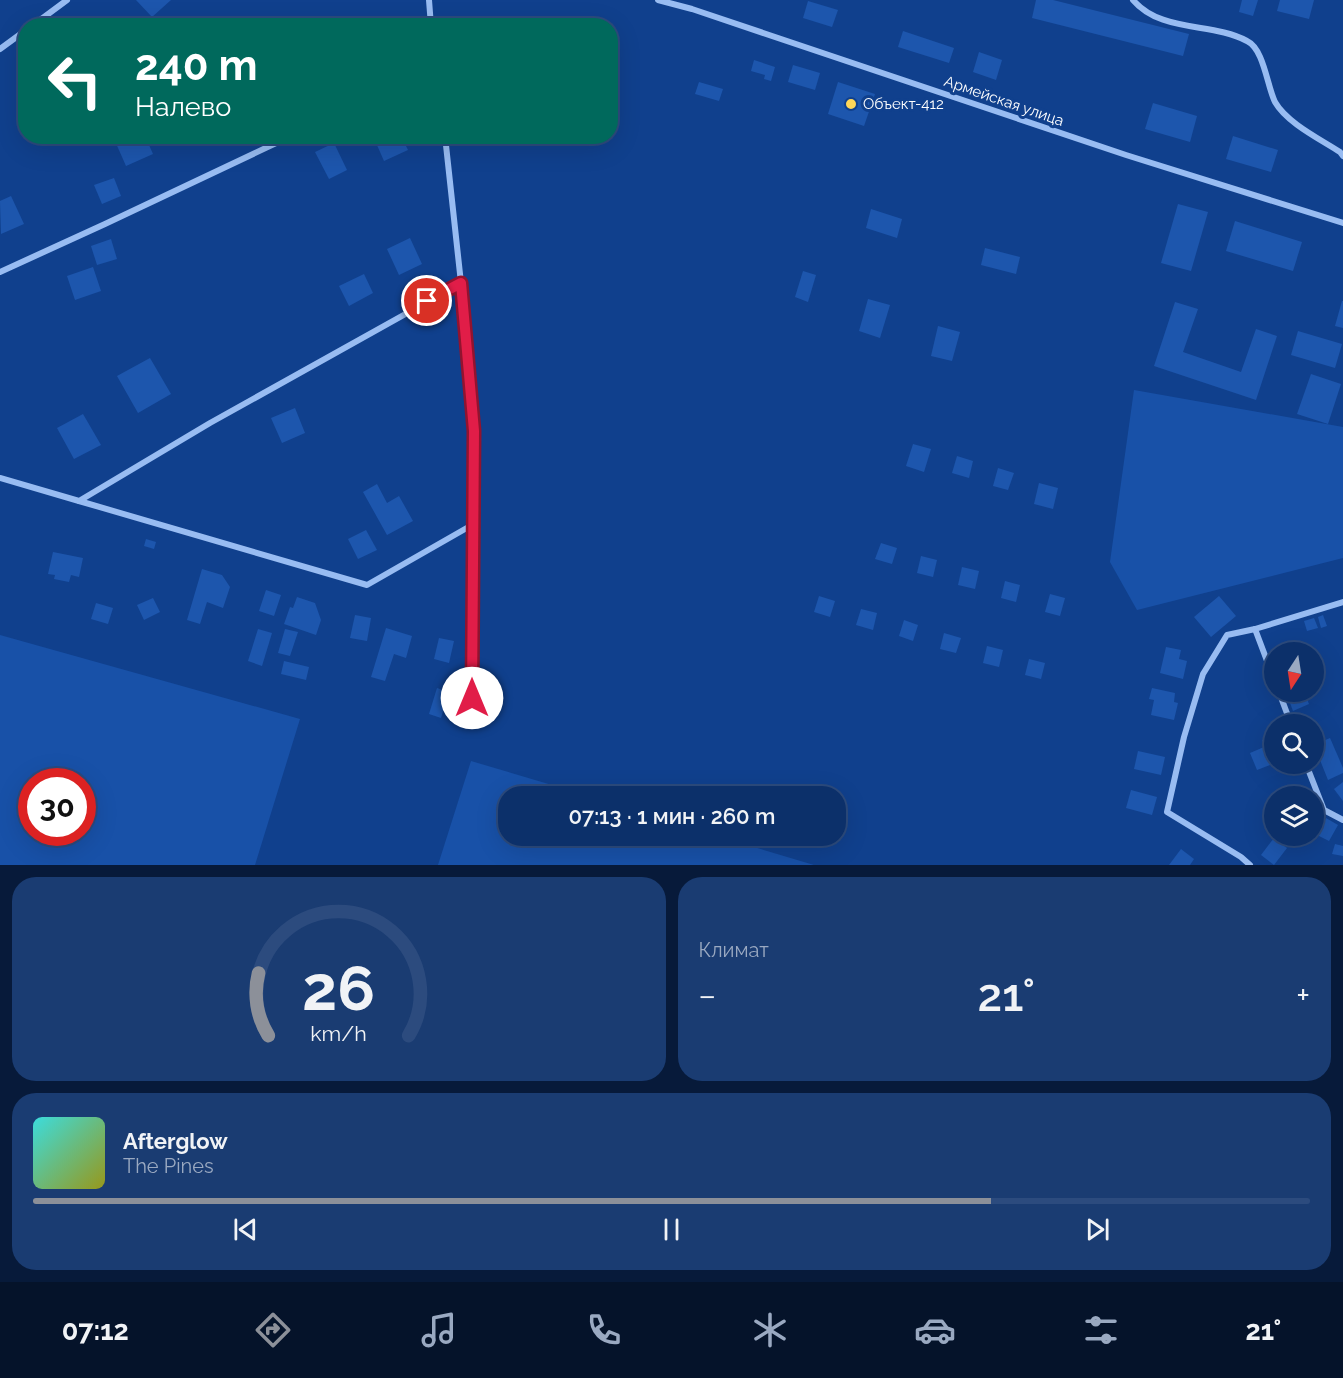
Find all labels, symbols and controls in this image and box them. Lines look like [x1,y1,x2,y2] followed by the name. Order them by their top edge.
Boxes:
[135,41,258,90] text: 240 m
[36,42,114,120] icon: left
[942,72,1066,130] street label: Армейская улица
[135,91,231,122] text: Налево
[863,95,944,113] place label: Объект-412
[844,97,858,111] marker: Объект-412
[401,275,452,326] pin
[410,284,443,317] icon: arrive
[1264,642,1324,702] north arrow
[1264,642,1324,846] map controls
[440,666,504,730] position arrow
[1264,714,1324,774] button: search
[18,768,96,846] speed limit sign: 30
[1264,786,1324,846] button: layers
[569,803,775,829] text: 07:13 · 1 мин · 260 m
[699,938,769,962] text: Климат
[302,951,375,1025] text: 26
[978,969,1035,1022] text: 21°
[699,976,716,1015] text: −
[1296,976,1310,1015] text: +
[310,1021,367,1046] text: km/h
[123,1128,228,1154] text: Afterglow
[123,1154,214,1178] text: The Pines
[229,1213,262,1246] icon: previous
[655,1213,688,1246] icon: pause
[1081,1213,1114,1246] icon: next
[252,1309,294,1351] icon: directions
[418,1309,460,1351] icon: music
[583,1309,625,1351] icon: phone
[749,1309,791,1351] icon: climate
[914,1309,956,1351] icon: car
[1080,1309,1122,1351] icon: filters
[62,1315,129,1346] text: 07:12
[1246,1315,1281,1346] text: 21°

